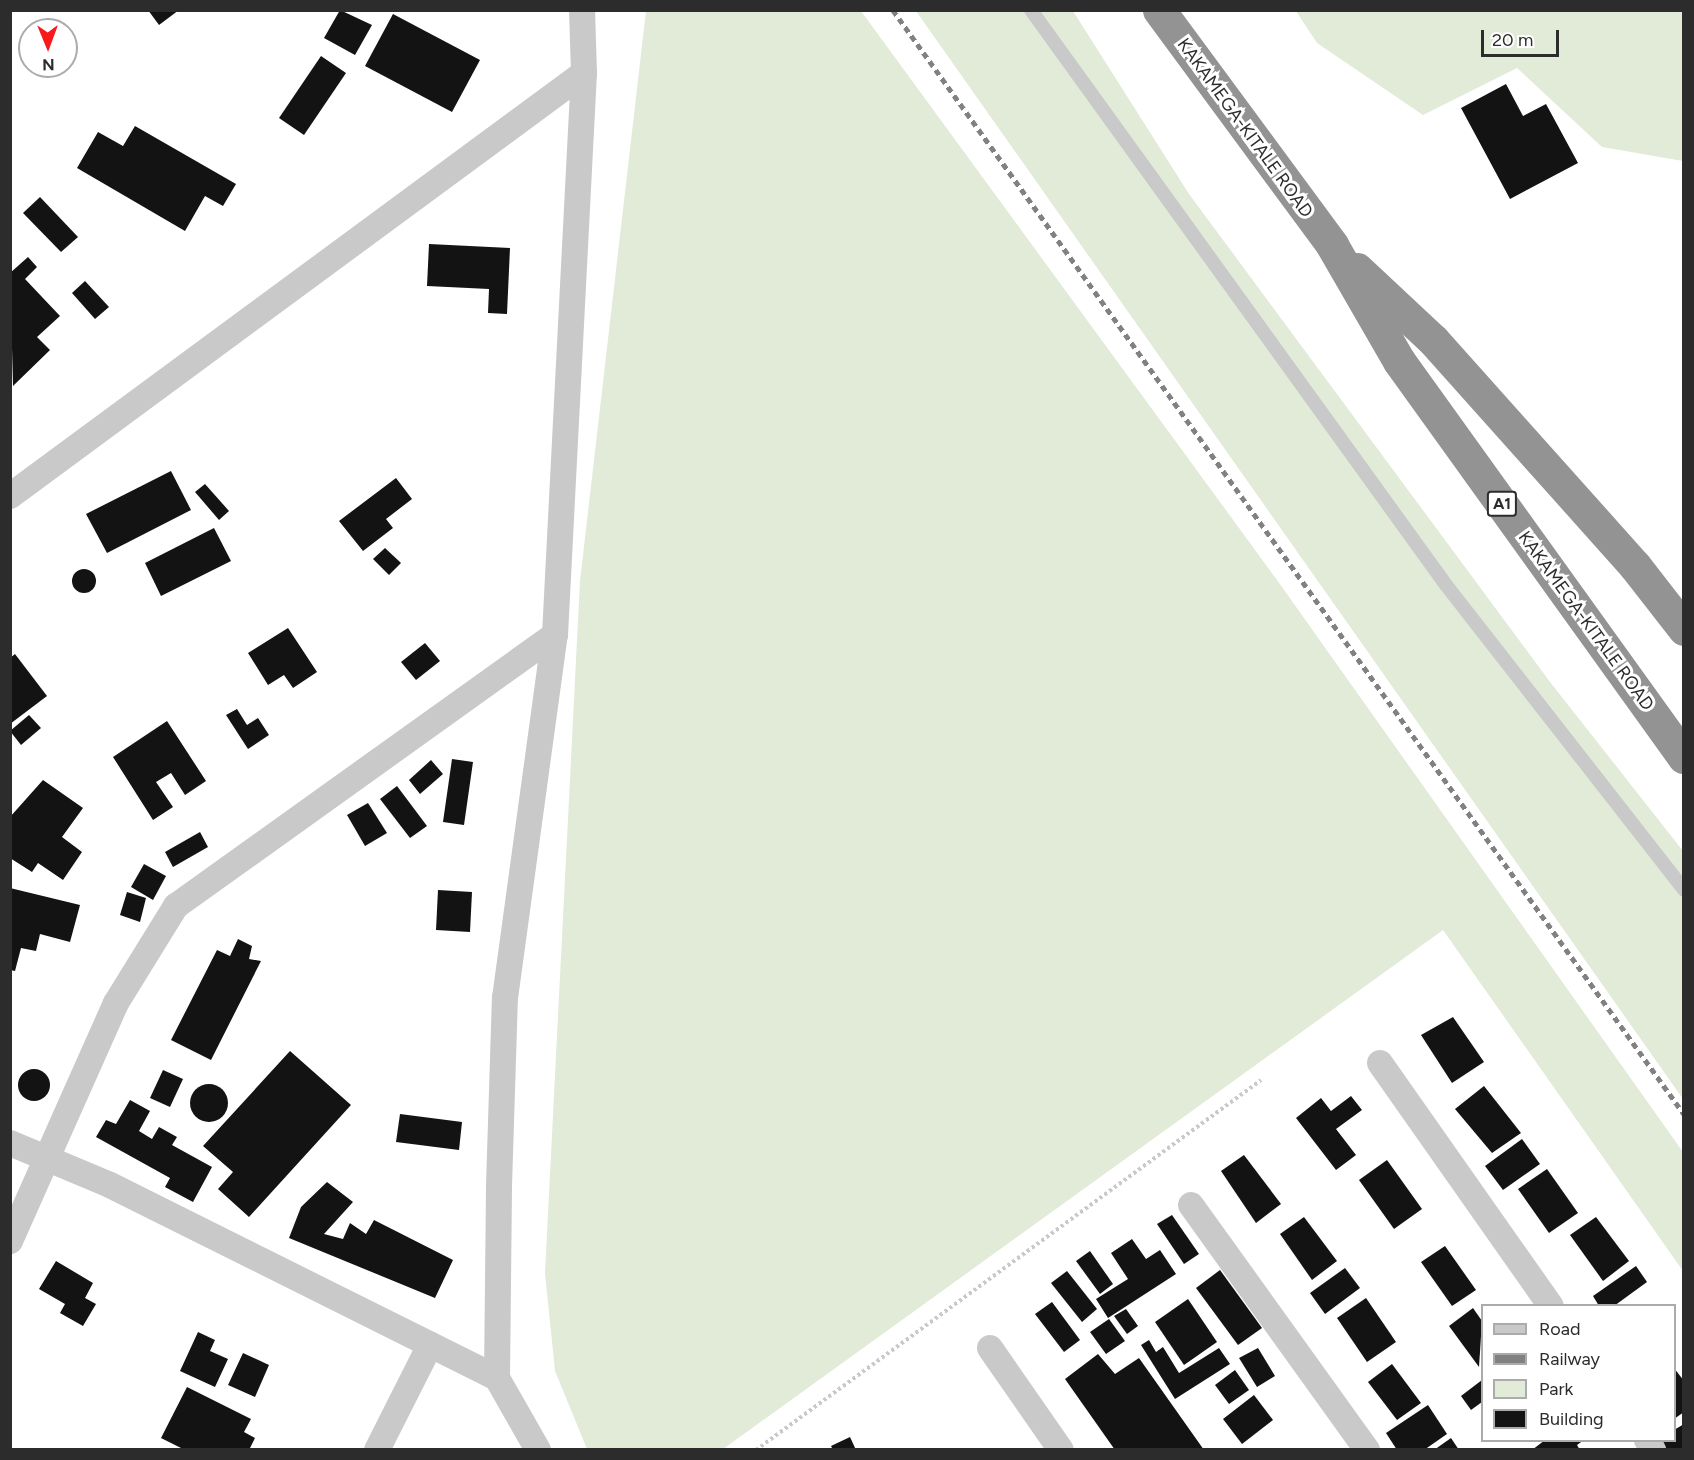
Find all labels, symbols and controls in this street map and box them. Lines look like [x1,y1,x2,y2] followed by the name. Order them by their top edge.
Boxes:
[18,18,78,78] north arrow
[1484,18,1562,56] scale bar
[1492,29,1533,51] text: 20 m
[1173,34,1317,222] street label: KAKAMEGA-KITALE ROAD
[42,55,55,74] text: N
[1486,491,1518,517] road number: A1
[1514,527,1658,715] street label: KAKAMEGA-KITALE ROAD
[1481,1304,1676,1442] legend
[1539,1318,1580,1340] text: Road
[1539,1348,1600,1370] text: Railway
[1539,1378,1573,1400] text: Park
[1539,1408,1604,1430] text: Building

